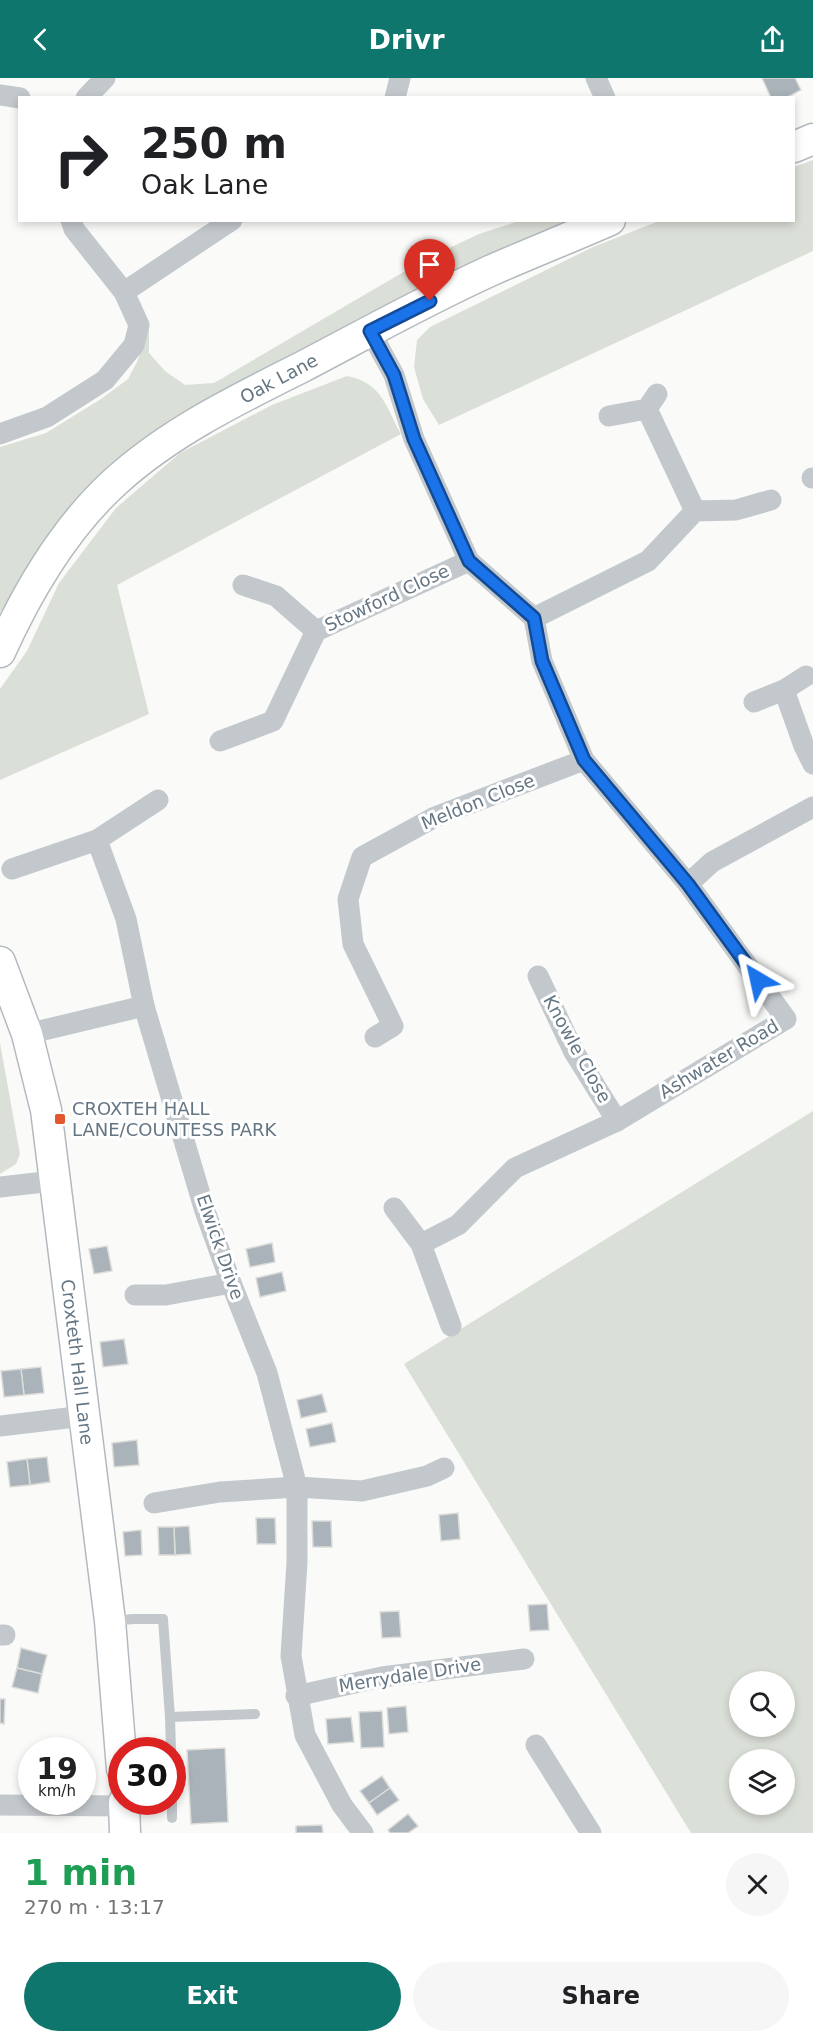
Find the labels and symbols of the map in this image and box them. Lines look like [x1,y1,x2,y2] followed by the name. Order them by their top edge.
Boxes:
[404,239,455,301] pin
[236,349,321,408] street label: Oak Lane
[321,560,452,636] street label: Stowford Close
[418,769,537,834] street label: Meldon Close
[726,948,790,1012] position arrow
[539,991,616,1106] street label: Knowle Close
[655,1015,782,1102] street label: Ashwater Road
[72,1098,277,1140] place label: CROXTEH HALL LANE/COUNTESS PARK
[53,1112,67,1126] marker: CROXTEH HALL LANE/COUNTESS PARK
[193,1191,248,1302] street label: Elwick Drive
[57,1278,98,1446] street label: Croxteth Hall Lane
[337,1653,483,1696] street label: Merrydale Drive
[108,1737,186,1815] speed limit sign: 30

